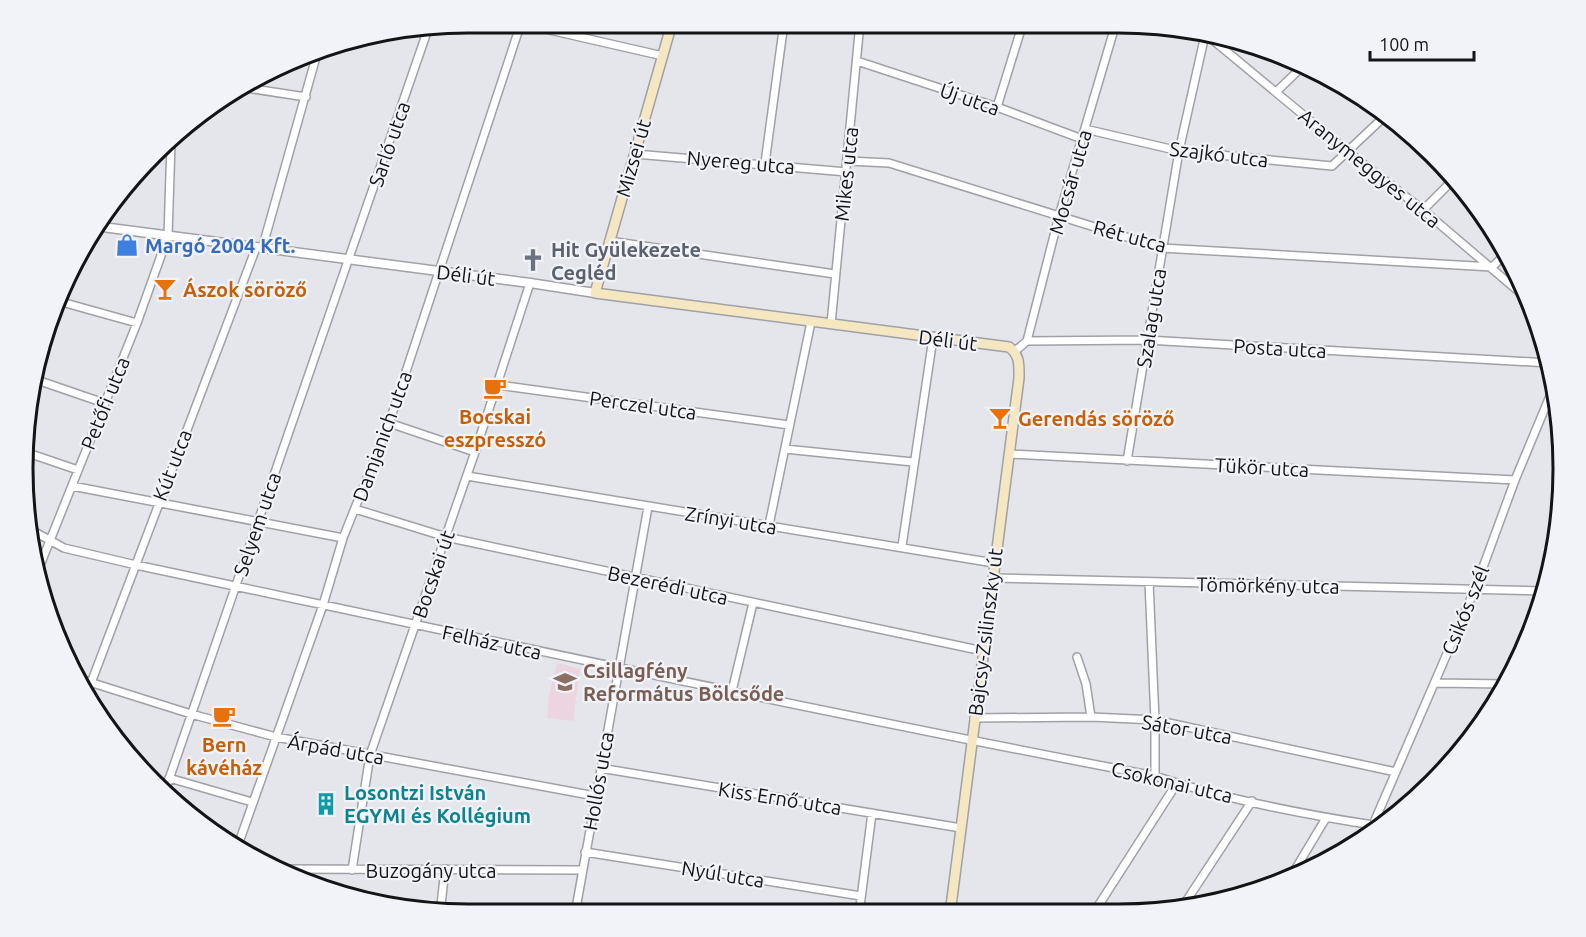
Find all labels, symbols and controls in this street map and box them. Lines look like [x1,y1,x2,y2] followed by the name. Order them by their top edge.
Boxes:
[1370,24,1474,62] scale bar
[1379,34,1429,54] text: 100 m
[937,78,1003,120] street label: Új utca
[364,98,414,190] street label: Sarló utca
[1295,104,1445,232] street label: Aranymeggyes utca
[611,116,655,200] street label: Mizsei út
[830,126,862,222] street label: Mikes utca
[1044,127,1096,237] street label: Mocsár utca
[1168,137,1270,171] street label: Szajkó utca
[686,146,796,178] street label: Nyereg utca
[1091,215,1169,257] street label: Rét utca
[114,232,140,258] shop icon: Margó 2004 Kft.
[145,234,296,257] place label: Margó 2004 Kft.
[551,238,701,284] place label: Hit Gyülekezete Cegléd
[520,247,546,273] church icon: Hit Gyülekezete Cegléd
[435,260,497,290] street label: Déli út
[1132,267,1170,369] street label: Szalag utca
[152,276,178,302] bar icon: Ászok söröző
[183,277,307,301] place label: Ászok söröző
[917,325,979,355] street label: Déli út
[1233,334,1327,362] street label: Posta utca
[76,353,134,453] street label: Petőfi utca
[348,368,416,504] street label: Damjanich utca
[482,375,508,401] cafe icon: Bocskai eszpresszó
[588,386,698,424] street label: Perczel utca
[444,405,546,451] place label: Bocskai eszpresszó
[987,405,1013,431] bar icon: Gerendás söröző
[1018,407,1175,430] place label: Gerendás söröző
[148,426,196,504] street label: Kút utca
[1214,453,1310,481] street label: Tükör utca
[229,469,285,579] street label: Selyem utca
[683,501,779,539] street label: Zrínyi utca
[407,527,459,621] street label: Bocskai út
[963,547,1007,717] street label: Bajcsy-Zsilinszky út
[606,561,730,609] street label: Bezerédi utca
[1437,562,1493,658] street label: Csikós szél
[1196,572,1340,598] street label: Tömörkény utca
[440,620,544,664] street label: Felház utca
[583,659,784,705] place label: Csillagfény Református Bölcsőde
[552,669,578,695] school or university icon: Csillagfény Református Bölcsőde
[211,703,237,729] cafe icon: Bern kávéház
[1140,710,1234,748] street label: Sátor utca
[286,729,386,769] street label: Árpád utca
[578,730,618,832] street label: Hollós utca
[186,733,262,779] place label: Bern kávéház
[1109,757,1235,807] street label: Csokonai utca
[717,777,843,819] street label: Kiss Ernő utca
[344,781,531,827] place label: Losontzi István EGYMI és Kollégium
[313,791,339,817] building icon: Losontzi István EGYMI és Kollégium
[680,856,766,892] street label: Nyúl utca
[366,859,496,882] street label: Buzogány utca

